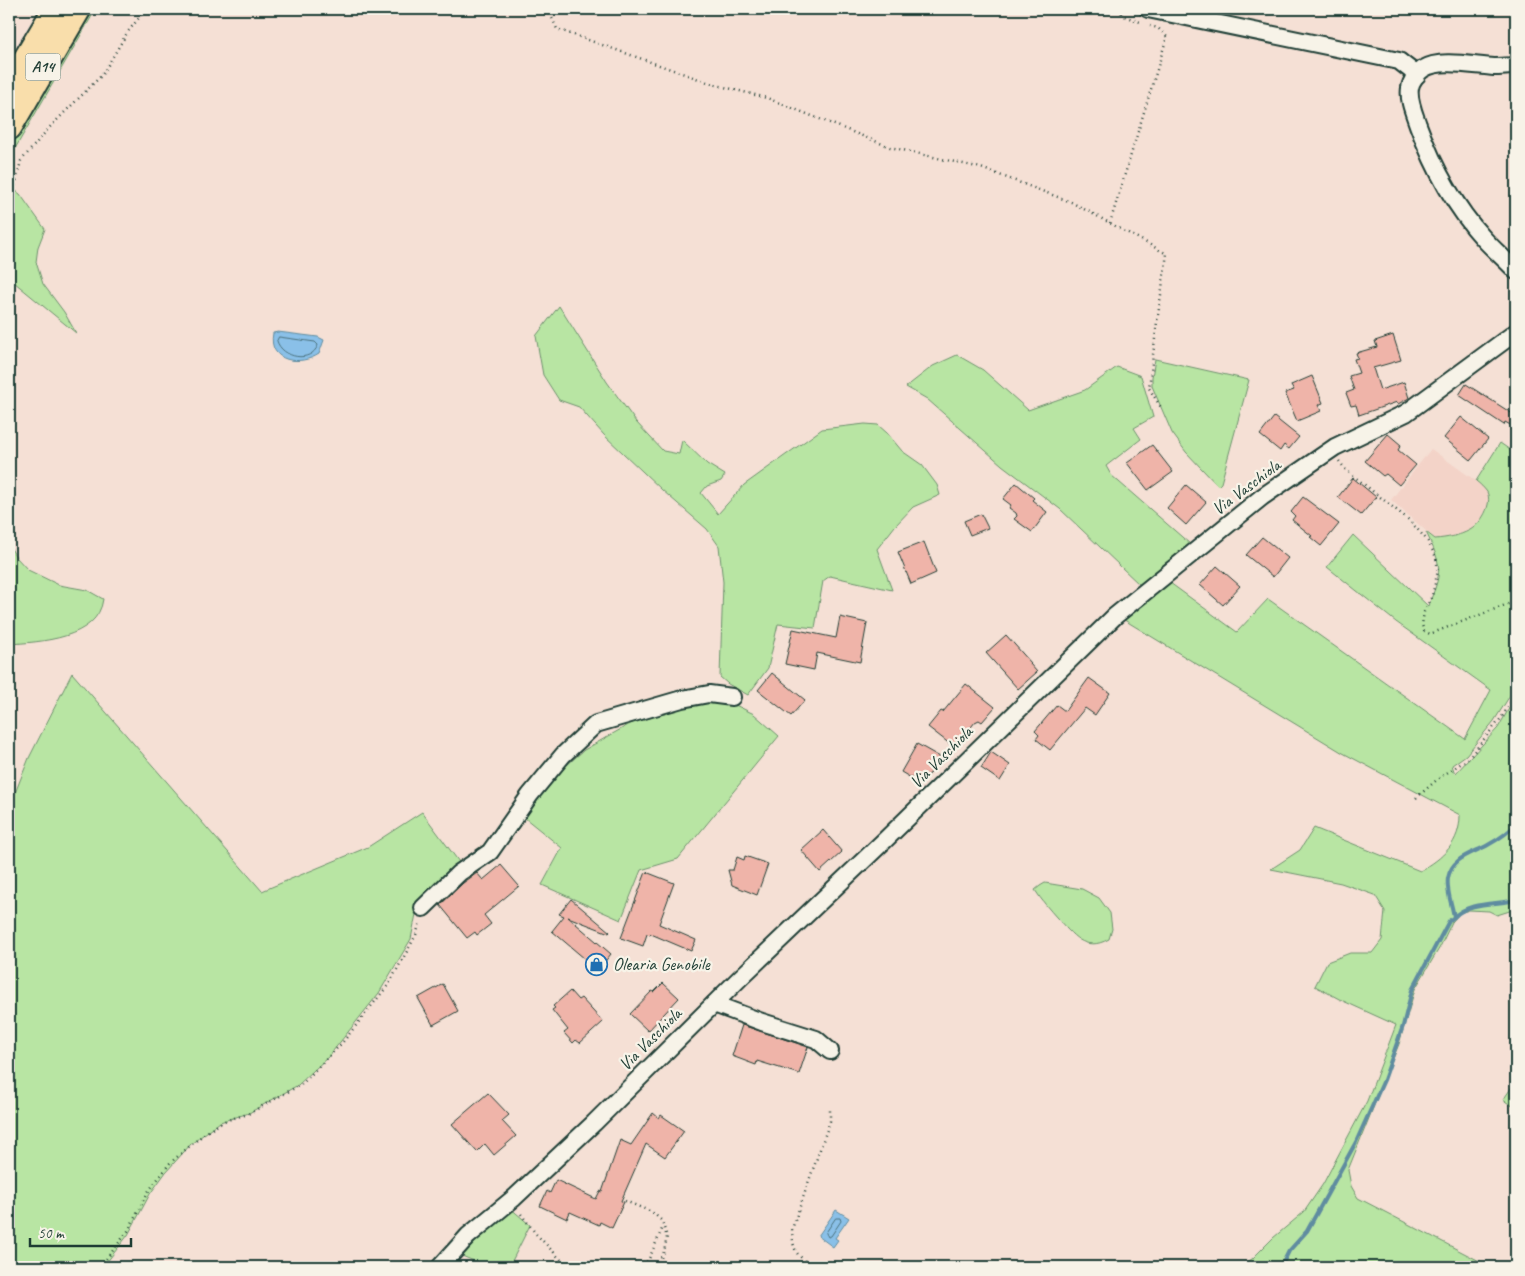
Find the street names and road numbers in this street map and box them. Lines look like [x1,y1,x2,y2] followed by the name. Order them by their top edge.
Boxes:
[26,54,60,80] road number: A14
[1207,453,1286,520] street label: Via Vaschiola
[905,720,978,793] street label: Via Vaschiola
[614,1002,687,1075] street label: Via Vaschiola

